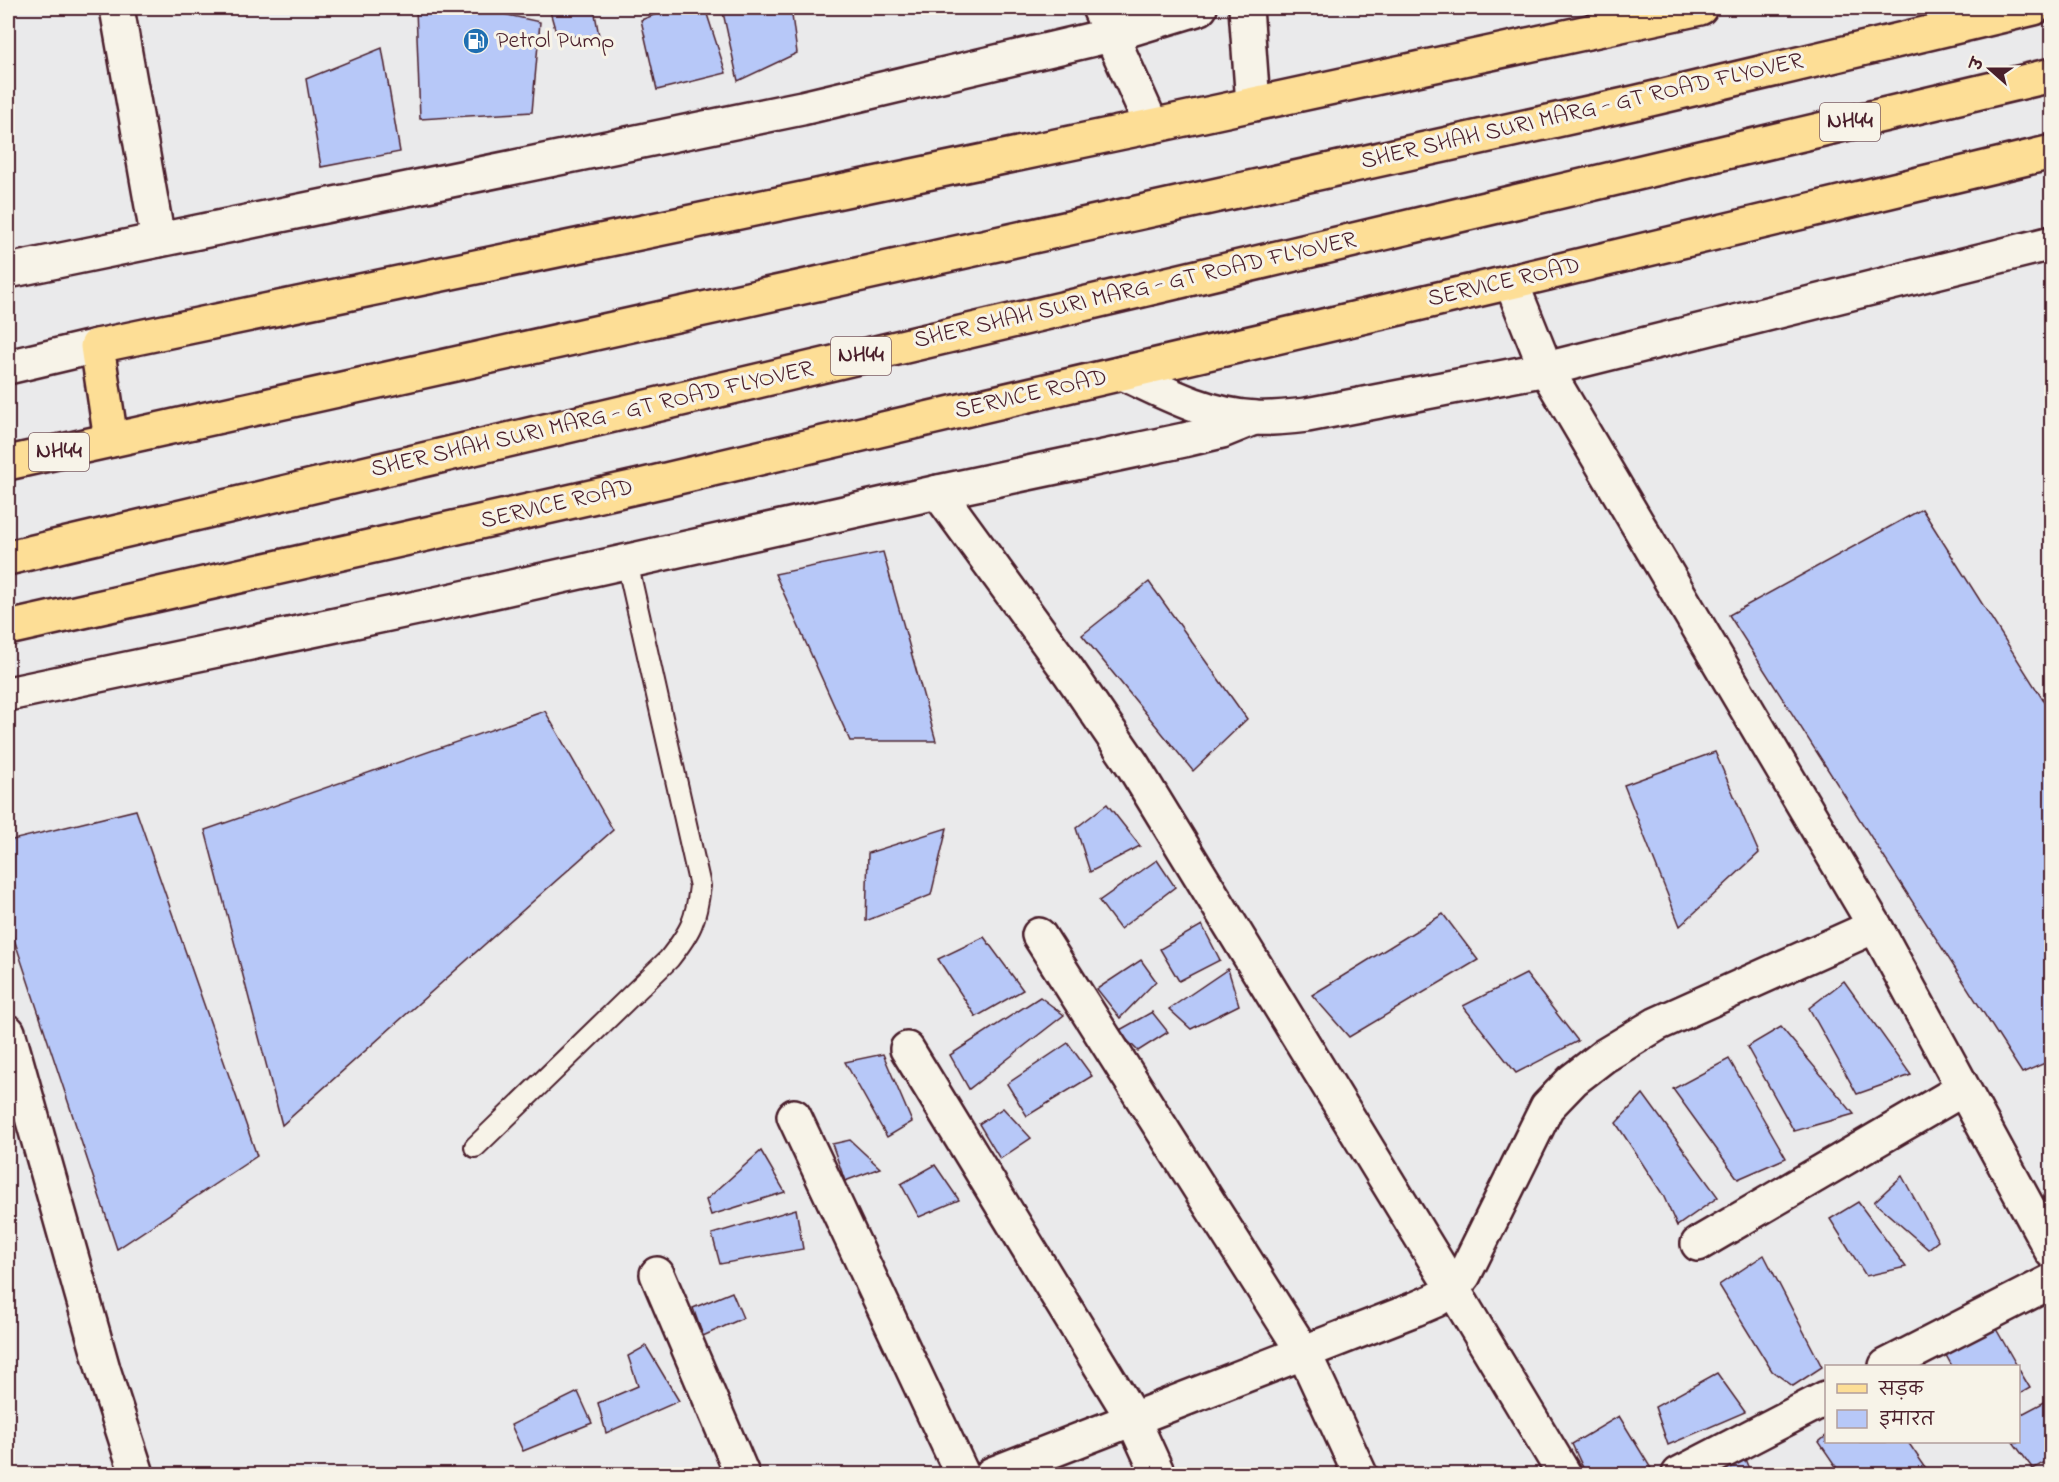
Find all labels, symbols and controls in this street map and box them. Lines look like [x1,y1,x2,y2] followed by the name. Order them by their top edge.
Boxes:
[496,24,614,59] place label: Petrol Pump
[461,26,491,56] fuel station icon: Petrol Pump
[1960,39,2020,99] north arrow
[1357,44,1807,180] street label: SHER SHAH SURI MARG - GT ROAD FLYOVER
[1964,54,1991,75] text: उ
[1820,103,1880,141] road number: NH44
[910,223,1360,359] street label: SHER SHAH SURI MARG - GT ROAD FLYOVER
[1424,248,1584,318] street label: SERVICE ROAD
[831,337,891,375] road number: NH44
[367,352,817,488] street label: SHER SHAH SURI MARG - GT ROAD FLYOVER
[951,360,1111,430] street label: SERVICE ROAD
[29,433,89,471] road number: NH44
[477,470,637,540] street label: SERVICE ROAD
[1825,1365,2020,1443] legend
[1878,1378,1924,1404] text: सड़क
[1879,1408,1935,1434] text: इमारत

